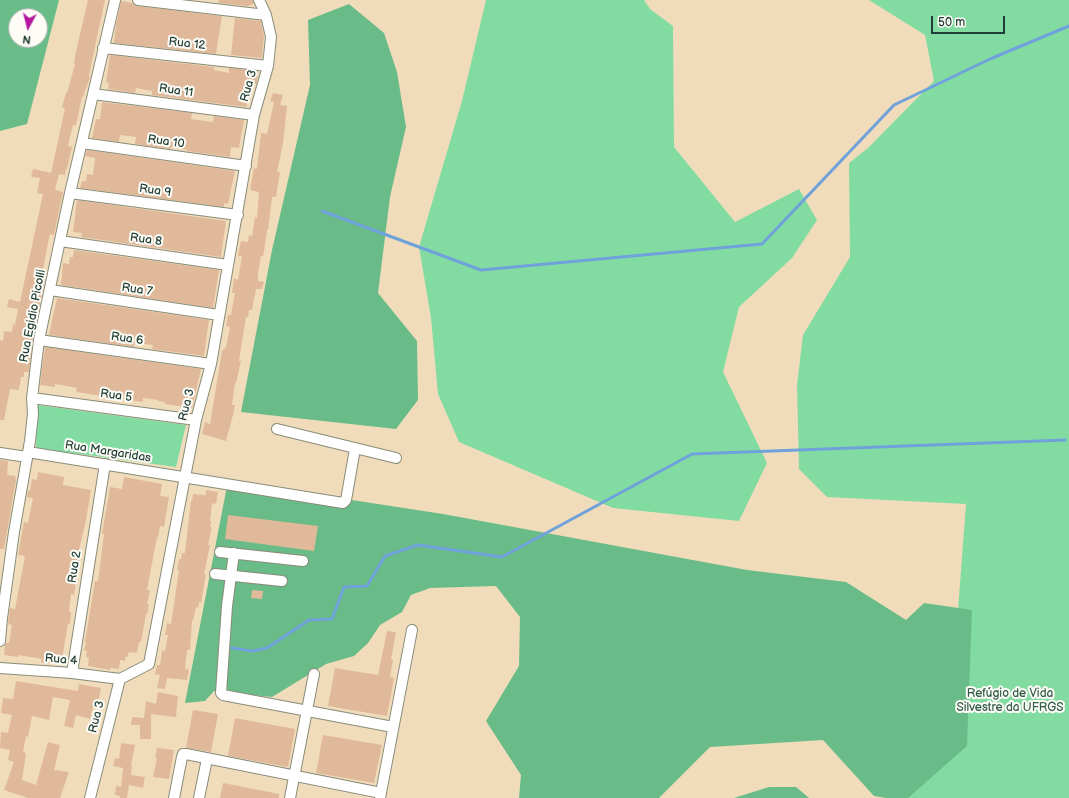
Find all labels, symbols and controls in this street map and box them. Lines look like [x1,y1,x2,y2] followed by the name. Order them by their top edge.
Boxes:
[8,8,48,48] north arrow
[933,8,1007,34] scale bar
[938,15,965,30] text: 50 m
[22,32,32,46] text: N
[168,35,206,53] street label: Rua 12
[238,68,260,104] street label: Rua 3
[158,81,194,101] street label: Rua 11
[147,132,185,152] street label: Rua 10
[138,182,172,200] street label: Rua 9
[129,231,163,249] street label: Rua 8
[17,268,49,364] street label: Rua Egidio Picolli
[121,281,153,299] street label: Rua 7
[110,330,144,348] street label: Rua 6
[99,387,133,405] street label: Rua 5
[176,387,198,423] street label: Rua 3
[64,438,152,466] street label: Rua Margaridas
[65,550,85,584] street label: Rua 2
[44,651,78,669] street label: Rua 4
[956,687,1064,715] park label: Refúgio de Vida Silvestre da UFRGS
[86,699,108,735] street label: Rua 3

